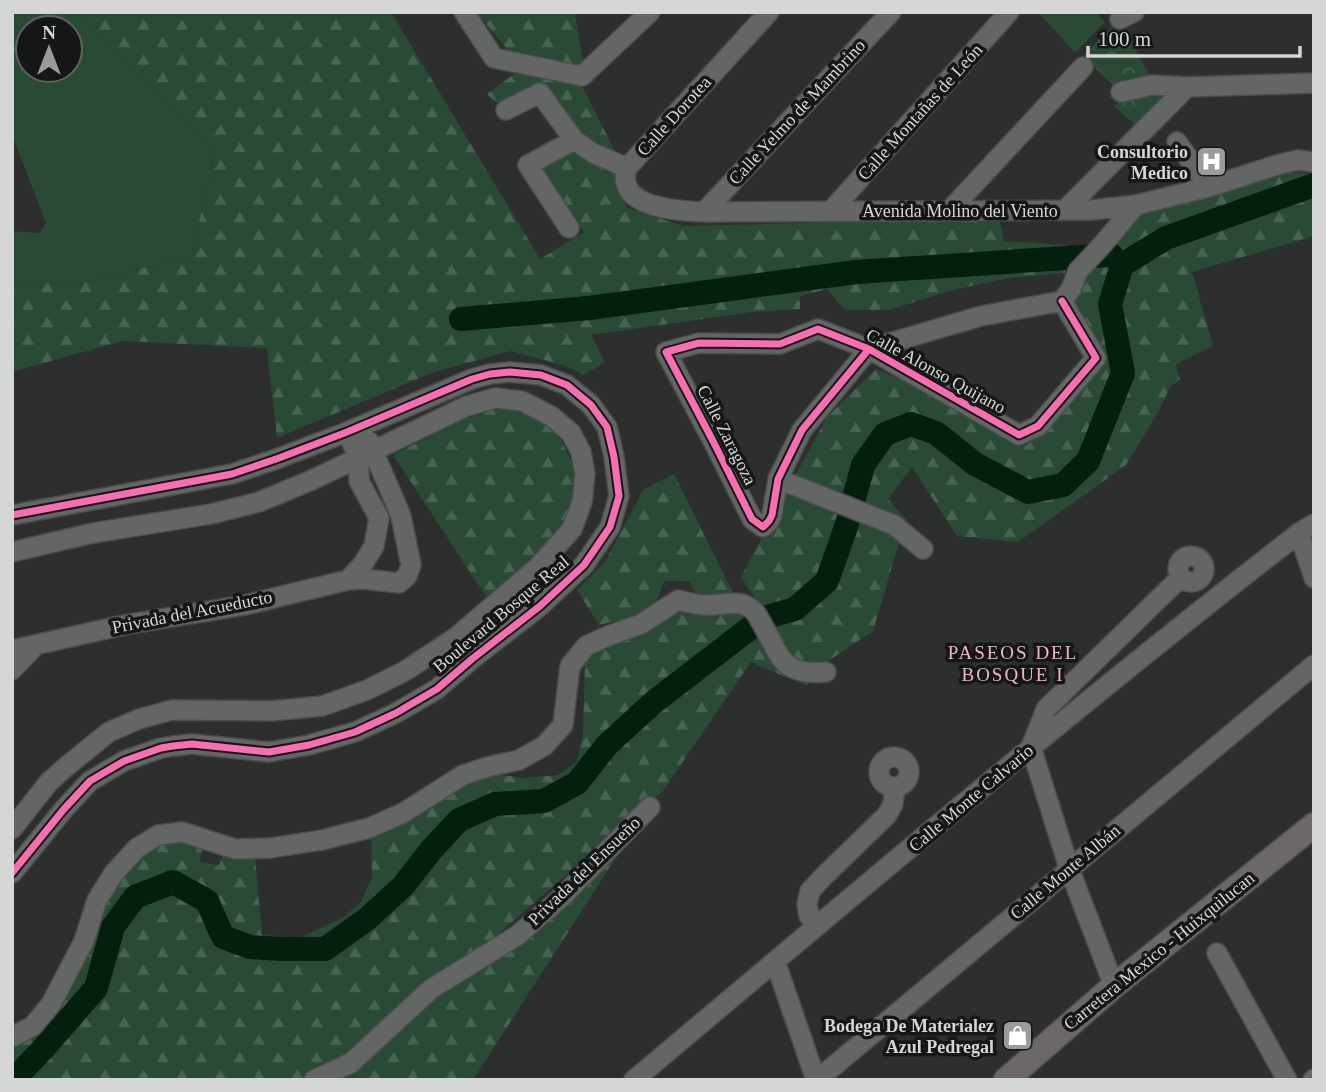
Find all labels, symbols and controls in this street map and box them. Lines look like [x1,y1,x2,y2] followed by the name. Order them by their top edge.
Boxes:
[14,14,84,84] north arrow
[1088,14,1300,58] scale bar
[42,22,56,43] text: N
[1098,27,1151,51] text: 100 m
[725,35,869,189] street label: Calle Yelmo de Mambrino
[854,40,986,184] street label: Calle Montañas de León
[633,72,715,160] street label: Calle Dorotea
[1097,142,1188,183] place label: Consultorio Medico
[1194,145,1228,179] hospital icon: Consultorio Medico
[862,201,1058,221] street label: Avenida Molino del Viento
[863,324,1009,418] street label: Calle Alonso Quijano
[693,382,761,488] street label: Calle Zaragoza
[429,551,573,677] street label: Boulevard Bosque Real
[110,587,274,637] street label: Privada del Acueducto
[948,642,1078,685] district label: PASEOS DEL BOSQUE I
[905,740,1037,856] street label: Calle Monte Calvario
[524,812,644,930] street label: Privada del Ensueño
[1006,820,1124,924] street label: Calle Monte Albán
[1060,868,1258,1034] street label: Carretera Mexico - Huixquilucan
[824,1016,994,1057] place label: Bodega De Materialez Azul Pedregal
[1000,1019,1034,1053] shop icon: Bodega De Materialez Azul Pedregal

